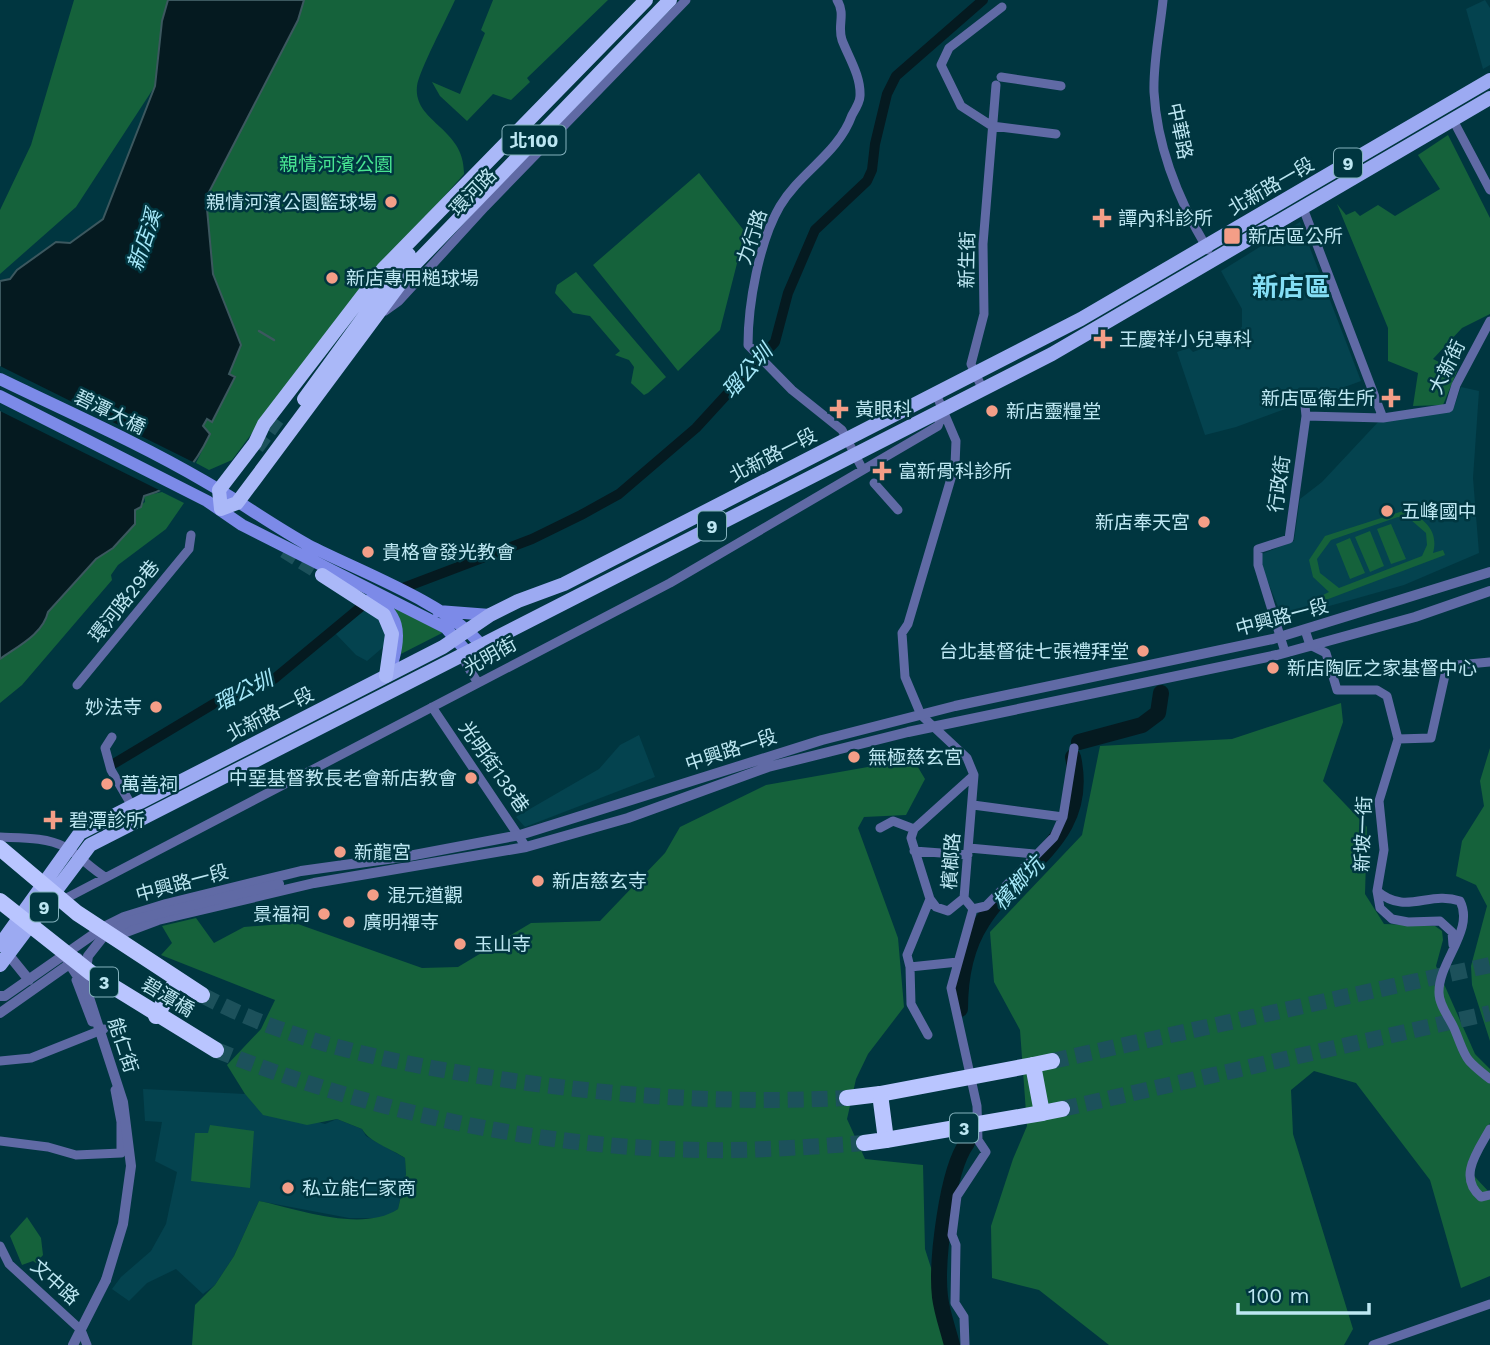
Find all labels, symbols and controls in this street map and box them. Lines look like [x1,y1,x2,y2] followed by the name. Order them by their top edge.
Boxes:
[1163,101,1197,161] street label: 中華路
[503,125,566,154] road number: 北100
[1334,148,1362,178] road number: 9
[1224,152,1318,220] street label: 北新路一段
[279,153,393,176] park label: 親情河濱公園
[445,164,501,220] street label: 環河路
[206,191,377,214] place label: 親情河濱公園籃球場
[383,194,399,210] marker: 親情河濱公園籃球場
[122,203,167,274] water label: 新店溪
[732,206,772,268] street label: 力行路
[1118,207,1213,230] place label: 譚內科診所
[1092,208,1112,228] marker: 譚內科診所
[1248,225,1343,248] place label: 新店區公所
[1222,226,1242,246] marker: 新店區公所
[955,231,979,289] street label: 新生街
[346,267,479,290] place label: 新店專用槌球場
[324,270,340,286] marker: 新店專用槌球場
[1252,272,1330,302] district label: 新店區
[1119,328,1252,351] place label: 王慶祥小兒專科
[1093,329,1113,349] marker: 王慶祥小兒專科
[1424,336,1470,398] street label: 大新街
[717,337,779,403] water label: 瑠公圳
[71,385,149,439] street label: 碧潭大橋
[1261,387,1375,410] place label: 新店區衛生所
[1381,388,1401,408] marker: 新店區衛生所
[855,398,912,421] place label: 黃眼科
[829,399,849,419] marker: 黃眼科
[1006,400,1101,423] place label: 新店靈糧堂
[984,403,1000,419] marker: 新店靈糧堂
[725,423,821,487] street label: 北新路一段
[1264,454,1294,514] street label: 行政街
[898,460,1012,483] place label: 富新骨科診所
[872,461,892,481] marker: 富新骨科診所
[1401,500,1477,523] place label: 五峰國中
[1379,503,1395,519] marker: 五峰國中
[1095,511,1190,534] place label: 新店奉天宮
[698,512,726,540] road number: 9
[1196,514,1212,530] marker: 新店奉天宮
[382,541,515,564] place label: 貴格會發光教會
[360,544,376,560] marker: 貴格會發光教會
[84,555,164,647] street label: 環河路29巷
[1233,594,1331,640] street label: 中興路一段
[459,632,521,680] street label: 光明街
[939,640,1129,663] place label: 台北基督徒七張禮拜堂
[1135,643,1151,659] marker: 台北基督徒七張禮拜堂
[1287,657,1477,680] place label: 新店陶匠之家基督中心
[1265,660,1281,676] marker: 新店陶匠之家基督中心
[209,665,279,716] water label: 瑠公圳
[222,682,318,746] street label: 北新路一段
[85,696,142,719] place label: 妙法寺
[148,699,164,715] marker: 妙法寺
[454,717,534,817] street label: 光明街138巷
[682,724,780,776] street label: 中興路一段
[868,746,963,769] place label: 無極慈玄宮
[846,749,862,765] marker: 無極慈玄宮
[229,767,457,790] place label: 中堊基督教長老會新店教會
[463,770,479,786] marker: 中堊基督教長老會新店教會
[121,773,178,796] place label: 萬善祠
[99,776,115,792] marker: 萬善祠
[1350,796,1376,872] street label: 新坡一街
[69,809,145,832] place label: 碧潭診所
[43,810,63,830] marker: 碧潭診所
[938,832,964,890] street label: 檳榔路
[354,841,411,864] place label: 新龍宮
[332,844,348,860] marker: 新龍宮
[987,849,1051,915] water label: 檳榔坑
[133,860,231,906] street label: 中興路一段
[552,870,647,893] place label: 新店慈玄寺
[530,873,546,889] marker: 新店慈玄寺
[387,884,463,907] place label: 混元道觀
[365,887,381,903] marker: 混元道觀
[30,893,58,922] road number: 9
[253,903,310,926] place label: 景福祠
[316,906,332,922] marker: 景福祠
[363,911,439,934] place label: 廣明禪寺
[341,914,357,930] marker: 廣明禪寺
[474,933,531,956] place label: 玉山寺
[452,936,468,952] marker: 玉山寺
[90,967,118,996] road number: 3
[138,972,198,1022] street label: 碧潭橋
[103,1014,143,1076] street label: 能仁街
[950,1114,978,1142] road number: 3
[302,1177,416,1200] place label: 私立能仁家商
[280,1180,296,1196] marker: 私立能仁家商
[26,1254,84,1310] street label: 文中路
[1238,1272,1369,1316] scale bar
[1248,1283,1310,1308] text: 100 m

